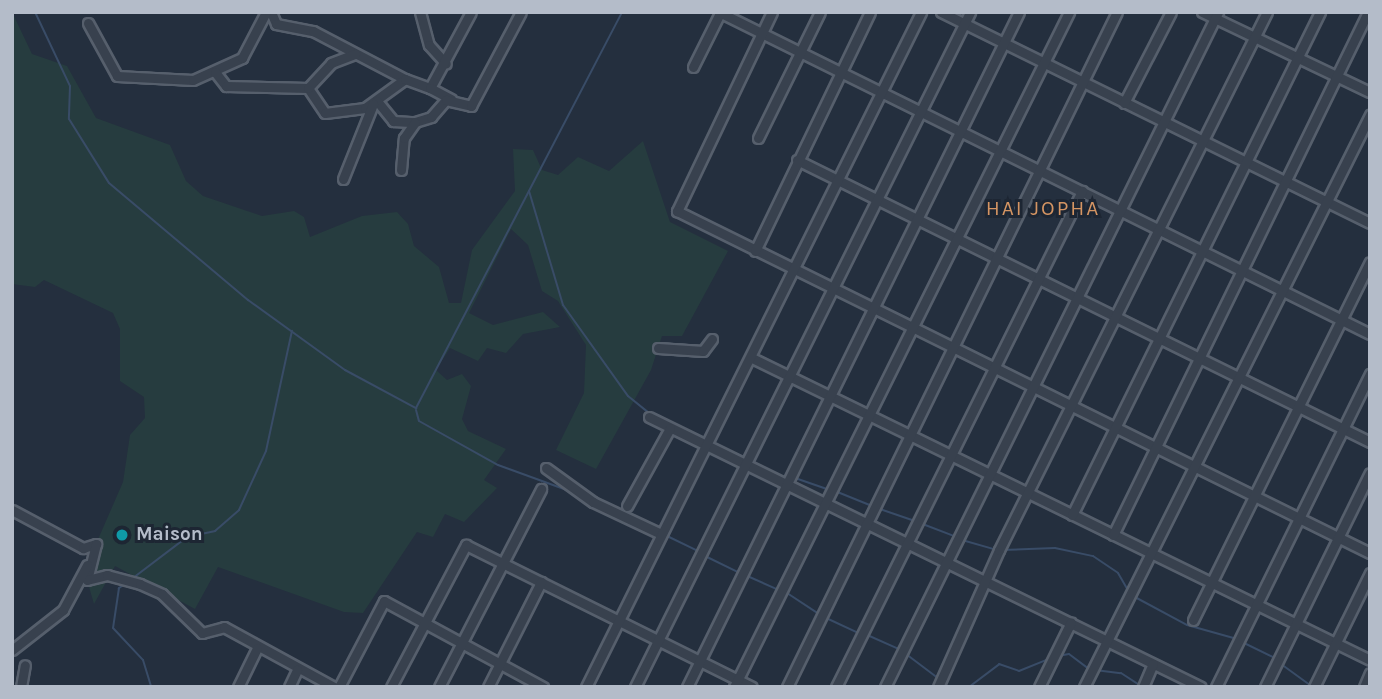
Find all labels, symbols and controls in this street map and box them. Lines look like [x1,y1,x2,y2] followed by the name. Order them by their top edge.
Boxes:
[987,195,1099,221] district label: HAI JOPHA
[136,524,203,546] place label: Maison
[114,527,130,543] marker: Maison

